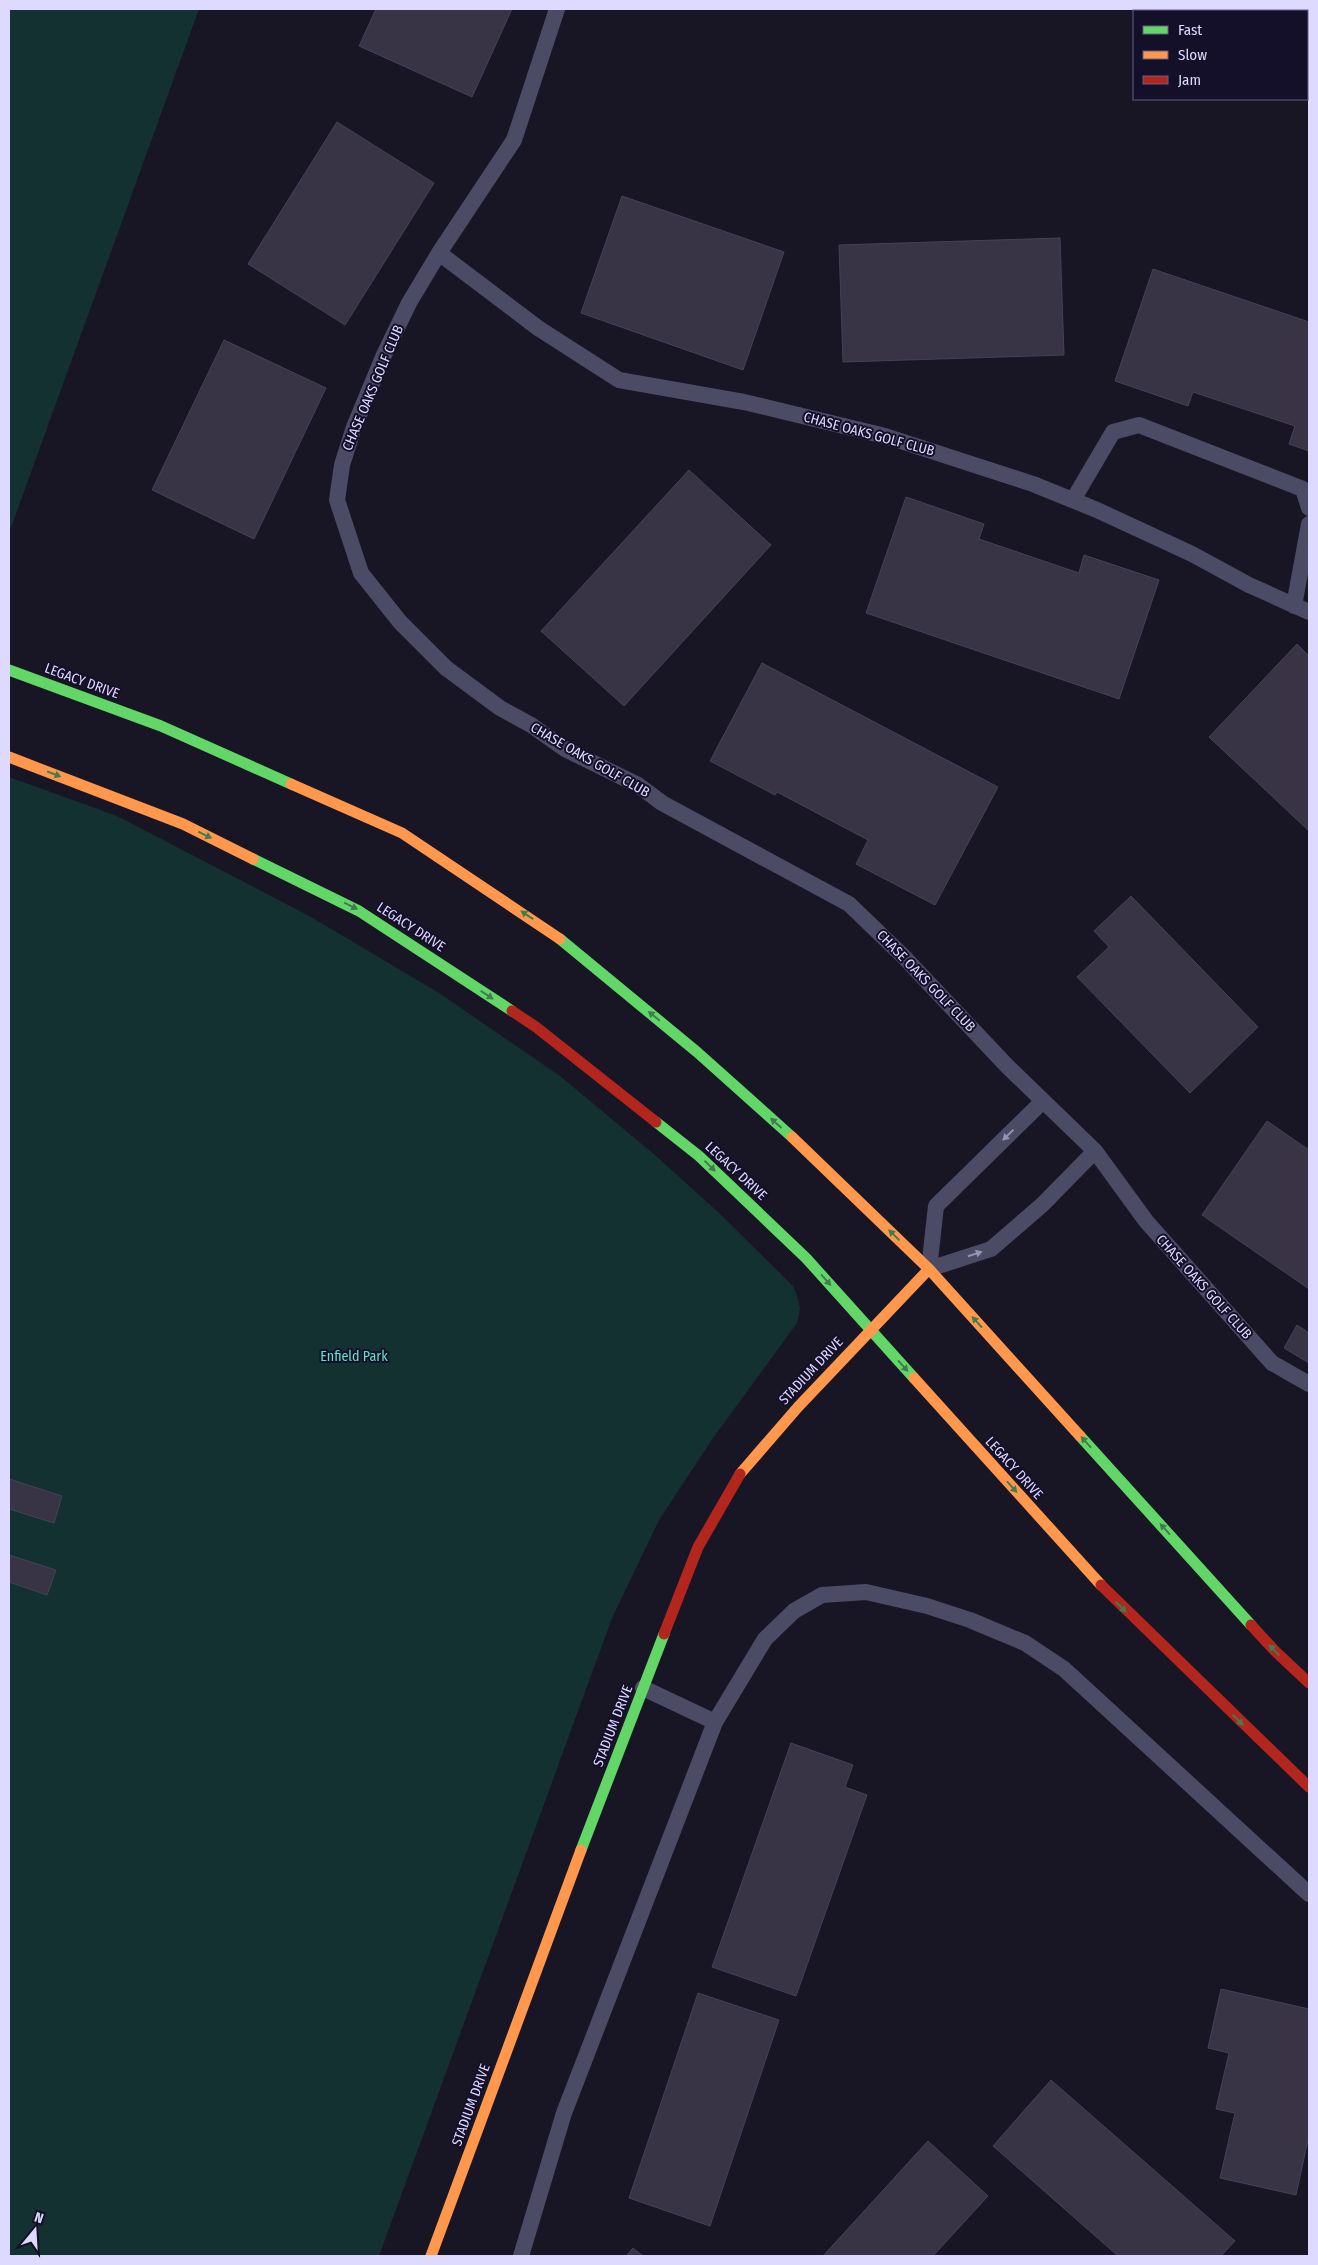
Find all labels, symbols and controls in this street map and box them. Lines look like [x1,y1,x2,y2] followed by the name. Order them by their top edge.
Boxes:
[1133,10,1308,100] legend
[1178,21,1202,39] text: Fast
[1178,46,1207,64] text: Slow
[1178,71,1201,89] text: Jam
[339,322,407,453] street label: CHASE OAKS GOLF CLUB
[802,408,937,460] street label: CHASE OAKS GOLF CLUB
[42,660,122,702] street label: LEGACY DRIVE
[527,719,653,801] street label: CHASE OAKS GOLF CLUB
[47,771,62,778] one-way arrow
[198,831,212,839] one-way arrow
[374,899,449,956] street label: LEGACY DRIVE
[344,903,358,911] one-way arrow
[520,910,533,920] one-way arrow
[873,927,979,1036] street label: CHASE OAKS GOLF CLUB
[480,990,494,1000] one-way arrow
[648,1011,661,1022] one-way arrow
[770,1117,783,1128] one-way arrow
[1002,1129,1014,1141] one-way arrow
[702,1138,771,1204] street label: LEGACY DRIVE
[703,1160,715,1172] one-way arrow
[888,1229,900,1241] one-way arrow
[1153,1231,1256,1343] street label: CHASE OAKS GOLF CLUB
[968,1249,983,1257] one-way arrow
[820,1273,831,1286] one-way arrow
[971,1316,983,1328] one-way arrow
[775,1333,847,1408] street label: STADIUM DRIVE
[320,1348,388,1365] park label: Enfield Park
[897,1360,909,1372] one-way arrow
[982,1433,1047,1503] street label: LEGACY DRIVE
[1080,1437,1092,1449] one-way arrow
[1006,1481,1018,1493] one-way arrow
[1159,1524,1171,1536] one-way arrow
[1115,1601,1127,1613] one-way arrow
[1268,1644,1280,1656] one-way arrow
[590,1682,637,1769] street label: STADIUM DRIVE
[1232,1714,1244,1726] one-way arrow
[448,2061,494,2148] street label: STADIUM DRIVE
[10,2205,60,2255] north arrow
[32,2209,45,2227] text: N

